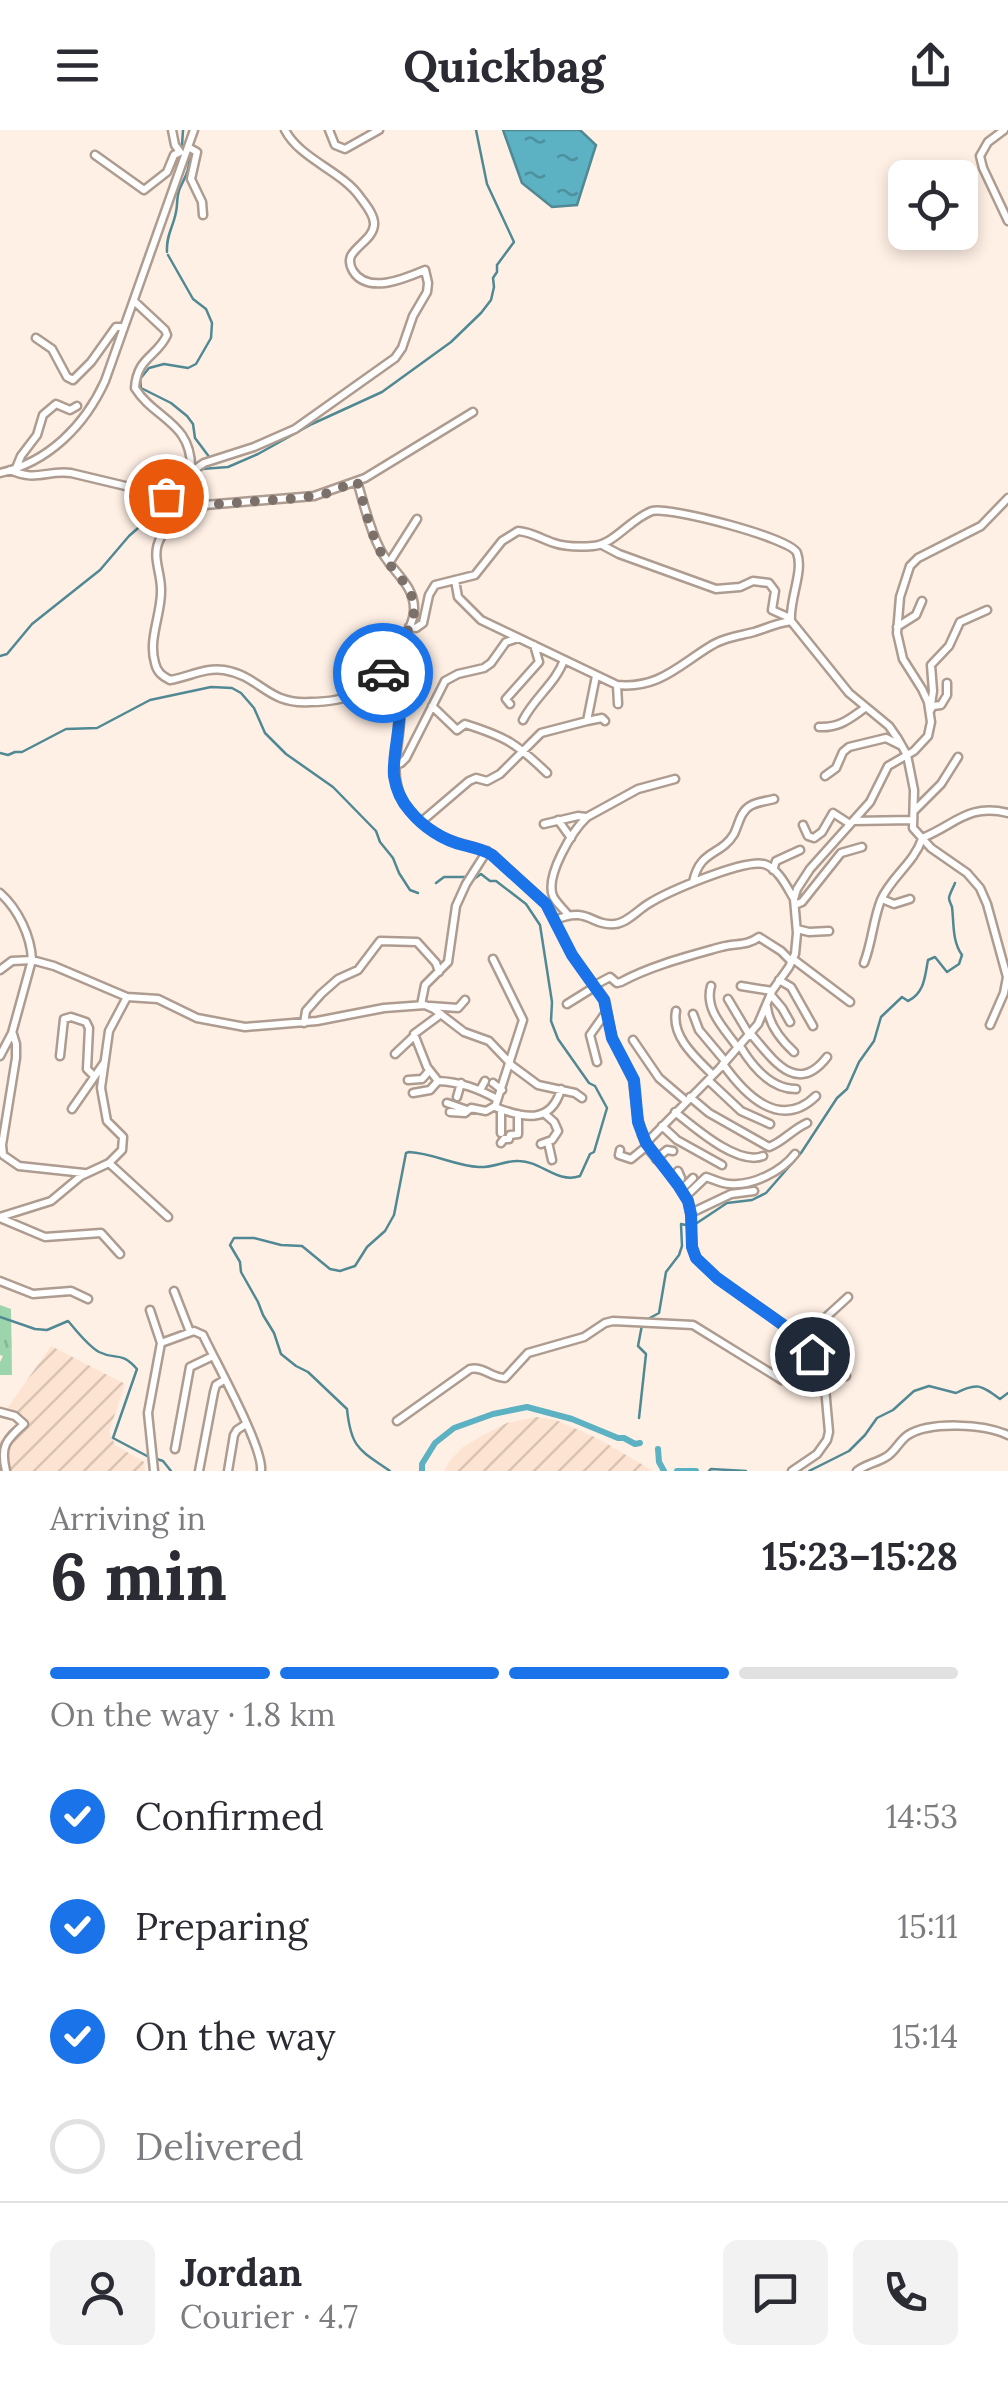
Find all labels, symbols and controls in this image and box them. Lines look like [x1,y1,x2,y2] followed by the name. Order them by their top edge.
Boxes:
[403,37,605,94] text: Quickbag
[50,38,105,93] icon: menu
[903,38,958,93] icon: share
[888,160,978,250] map controls
[888,160,978,250] button: locate
[124,454,209,539] pin
[139,469,194,524] icon: bag
[333,623,433,723] courier
[356,646,411,701] icon: car
[770,1312,855,1397] pin
[785,1327,840,1382] icon: home
[50,1498,206,1539] text: Arriving in
[762,1532,958,1580] text: 15:23–15:28
[50,1535,227,1618] text: 6 min
[50,1694,336,1735] text: On the way · 1.8 km
[50,1789,105,1844] icon: check
[135,1792,324,1840] text: Confirmed
[886,1796,958,1837] text: 14:53
[50,1899,105,1954] icon: check
[135,1902,308,1950] text: Preparing
[898,1906,958,1947] text: 15:11
[50,2009,105,2064] icon: check
[135,2012,336,2060] text: On the way
[892,2016,958,2057] text: 15:14
[135,2122,304,2170] text: Delivered
[50,2240,155,2345] button: person
[723,2240,828,2345] button: chat
[853,2240,958,2345] button: phone
[180,2248,302,2296] text: Jordan
[180,2296,358,2337] text: Courier · 4.7

